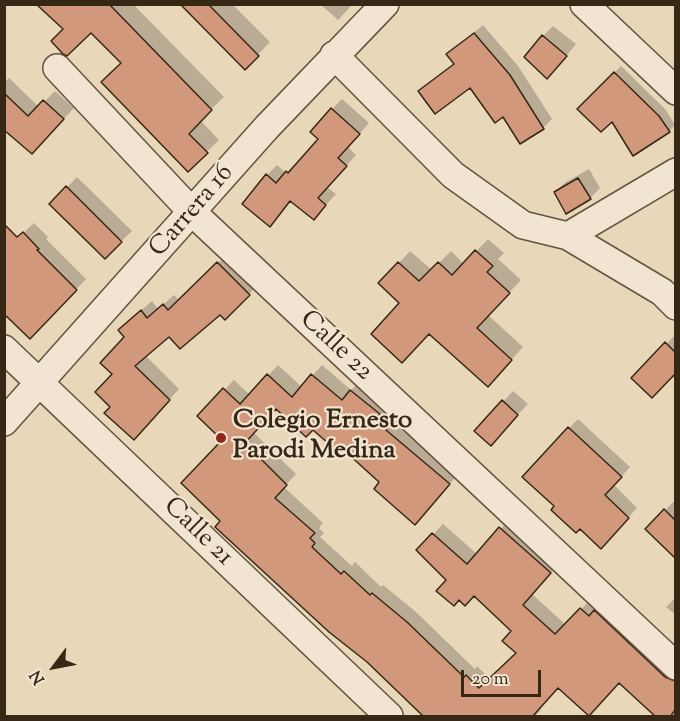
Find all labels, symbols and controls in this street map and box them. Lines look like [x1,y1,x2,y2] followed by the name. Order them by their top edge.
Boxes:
[144,159,242,265] street label: Carrera 16
[292,305,378,389] street label: Calle 22
[233,407,412,468] place label: Colegio Ernesto Parodi Medina
[214,431,228,445] marker: Colegio Ernesto Parodi Medina
[155,492,239,574] street label: Calle 21
[24,637,84,697] north arrow
[464,658,544,696] scale bar
[25,665,51,688] text: N
[472,667,509,693] text: 20 m

